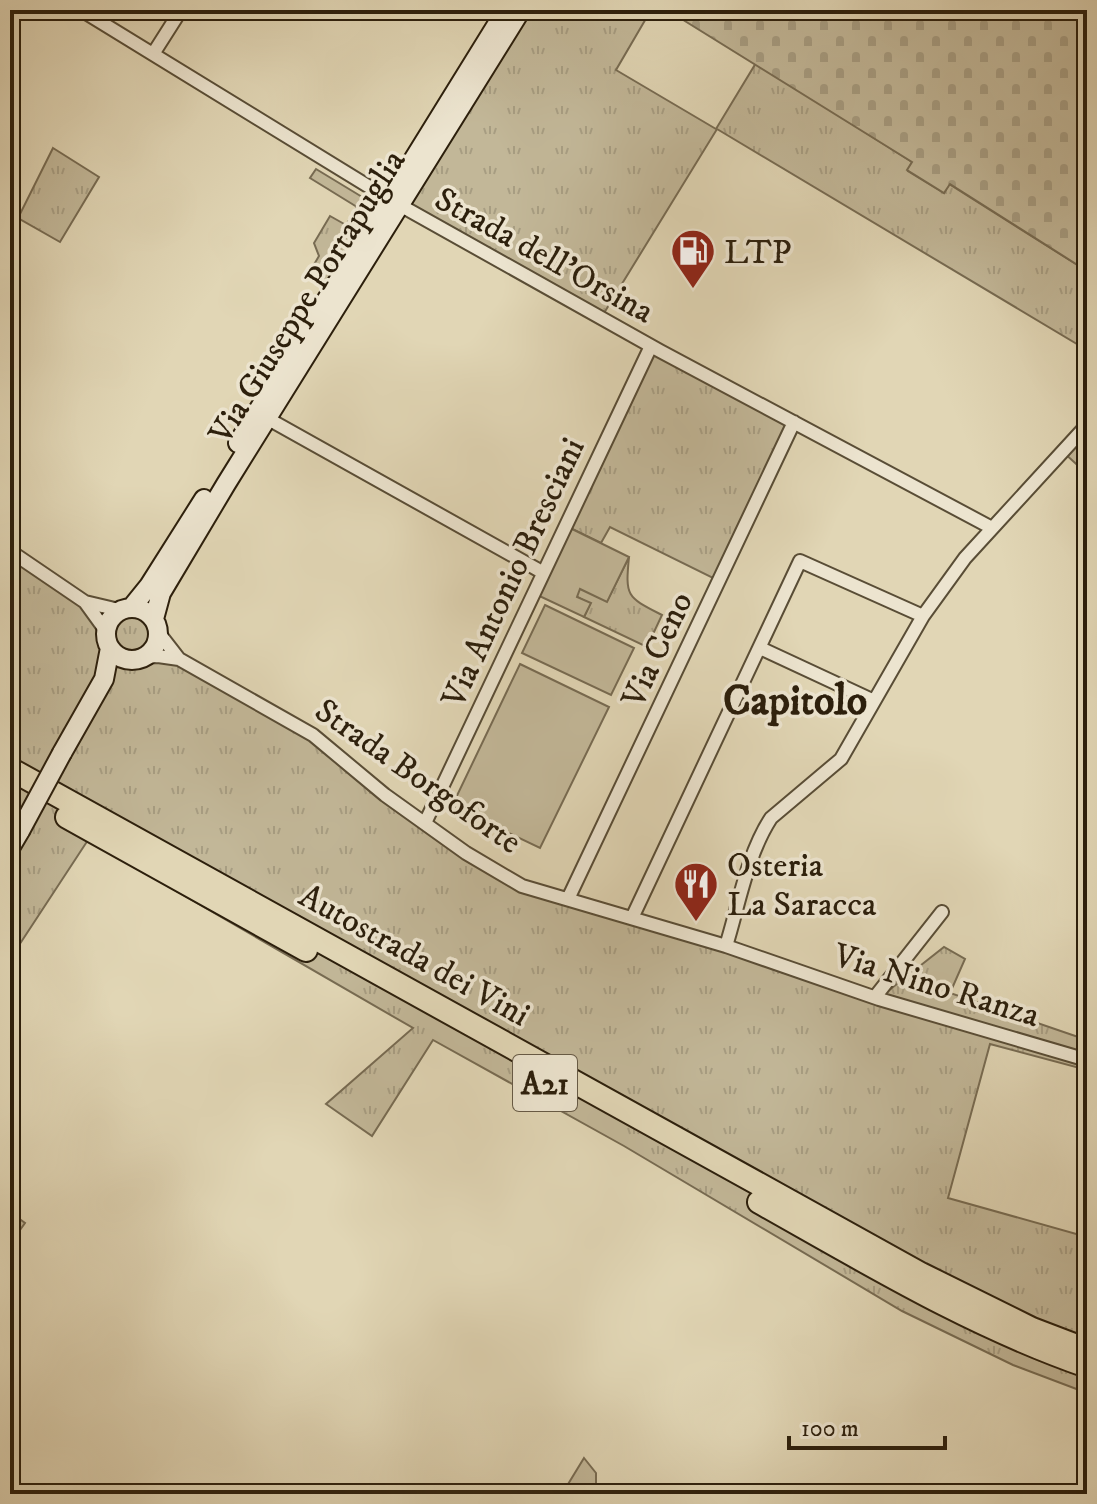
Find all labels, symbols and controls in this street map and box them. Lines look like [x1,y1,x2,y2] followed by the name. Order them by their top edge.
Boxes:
[200,142,415,453] street label: Via Giuseppe Portapuglia
[427,178,661,333] street label: Strada dell'Orsina
[669,227,717,290] fuel station icon: LTP
[724,232,792,274] place label: LTP
[433,431,595,715] street label: Via Antonio Bresciani
[612,585,703,715] street label: Via Ceno
[723,676,867,728] district label: Capitolo
[306,690,529,863] street label: Strada Borgoforte
[727,845,877,926] place label: Osteria La Saracca
[672,860,720,923] restaurant icon: Osteria La Saracca
[291,875,537,1036] street label: Autostrada dei Vini
[827,934,1045,1037] street label: Via Nino Ranza
[513,1055,577,1111] road number: A21
[789,1400,945,1450] scale bar
[801,1414,859,1444] text: 100 m

